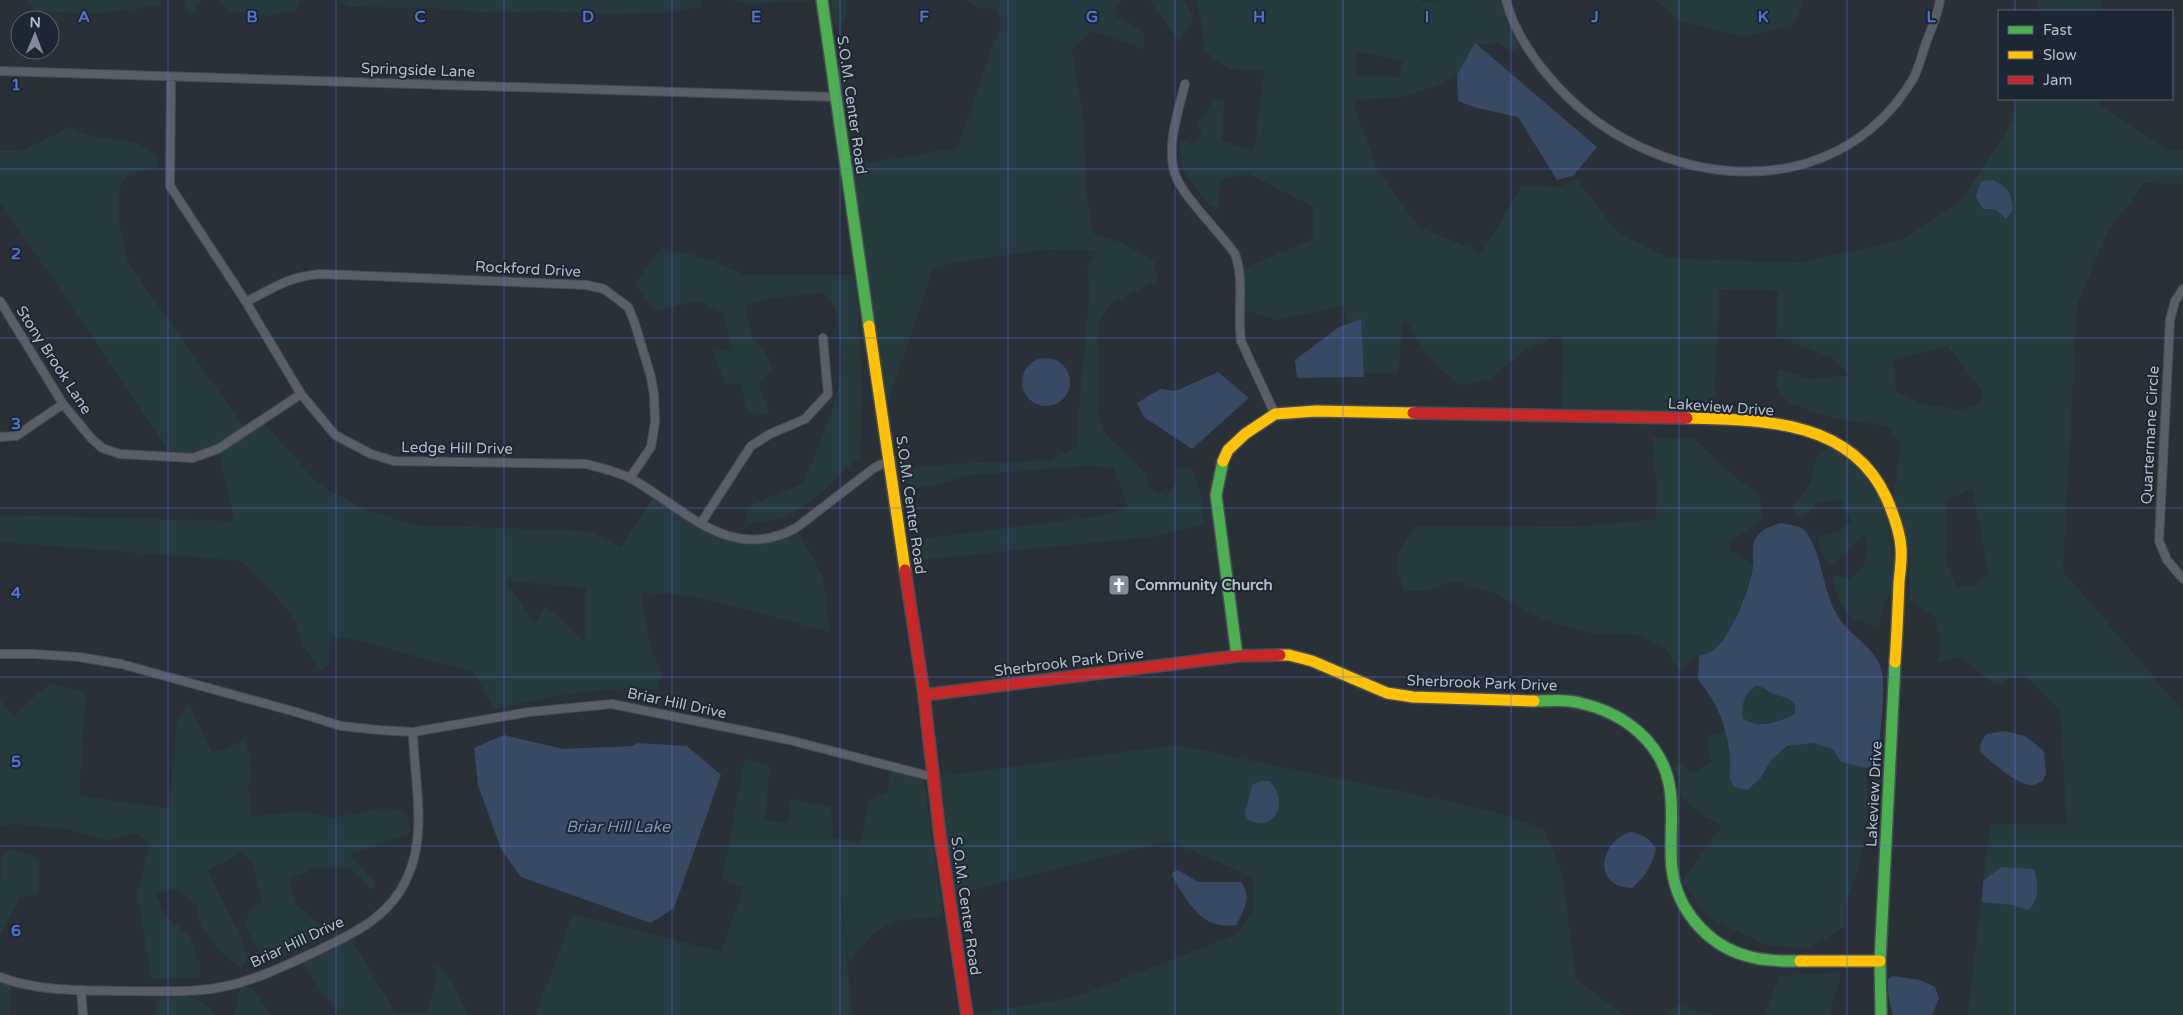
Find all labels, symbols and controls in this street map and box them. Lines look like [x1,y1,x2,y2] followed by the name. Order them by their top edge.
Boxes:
[78,7,90,27] text: A
[246,7,258,27] text: B
[414,7,426,27] text: C
[582,7,594,27] text: D
[751,7,761,27] text: E
[919,7,929,27] text: F
[1086,7,1098,27] text: G
[1253,7,1265,27] text: H
[1425,7,1429,27] text: I
[1590,7,1599,27] text: J
[1758,7,1769,27] text: K
[1926,7,1936,27] text: L
[10,10,60,60] north arrow
[1998,10,2173,100] legend
[29,14,41,31] text: N
[2043,21,2073,39] text: Fast
[833,34,871,176] street label: S.O.M. Center Road
[2043,46,2077,64] text: Slow
[361,59,475,81] street label: Springside Lane
[2043,71,2072,89] text: Jam
[11,75,21,95] text: 1
[11,244,21,264] text: 2
[474,257,582,281] street label: Rockford Drive
[12,302,96,418] street label: Stony Brook Lane
[2137,365,2163,505] street label: Quartermane Circle
[1667,394,1775,420] street label: Lakeview Drive
[11,414,21,434] text: 3
[892,434,930,576] street label: S.O.M. Center Road
[401,438,513,458] street label: Ledge Hill Drive
[1107,573,1131,597] church icon: Community Church
[1135,576,1273,595] place label: Community Church
[11,583,21,603] text: 4
[993,644,1145,680] street label: Sherbrook Park Drive
[1406,671,1558,695] street label: Sherbrook Park Drive
[626,684,728,722] street label: Briar Hill Drive
[1862,740,1886,848] street label: Lakeview Drive
[11,752,21,772] text: 5
[566,817,671,837] water label: Briar Hill Lake
[947,835,985,977] street label: S.O.M. Center Road
[247,912,347,972] street label: Briar Hill Drive
[11,921,21,941] text: 6

